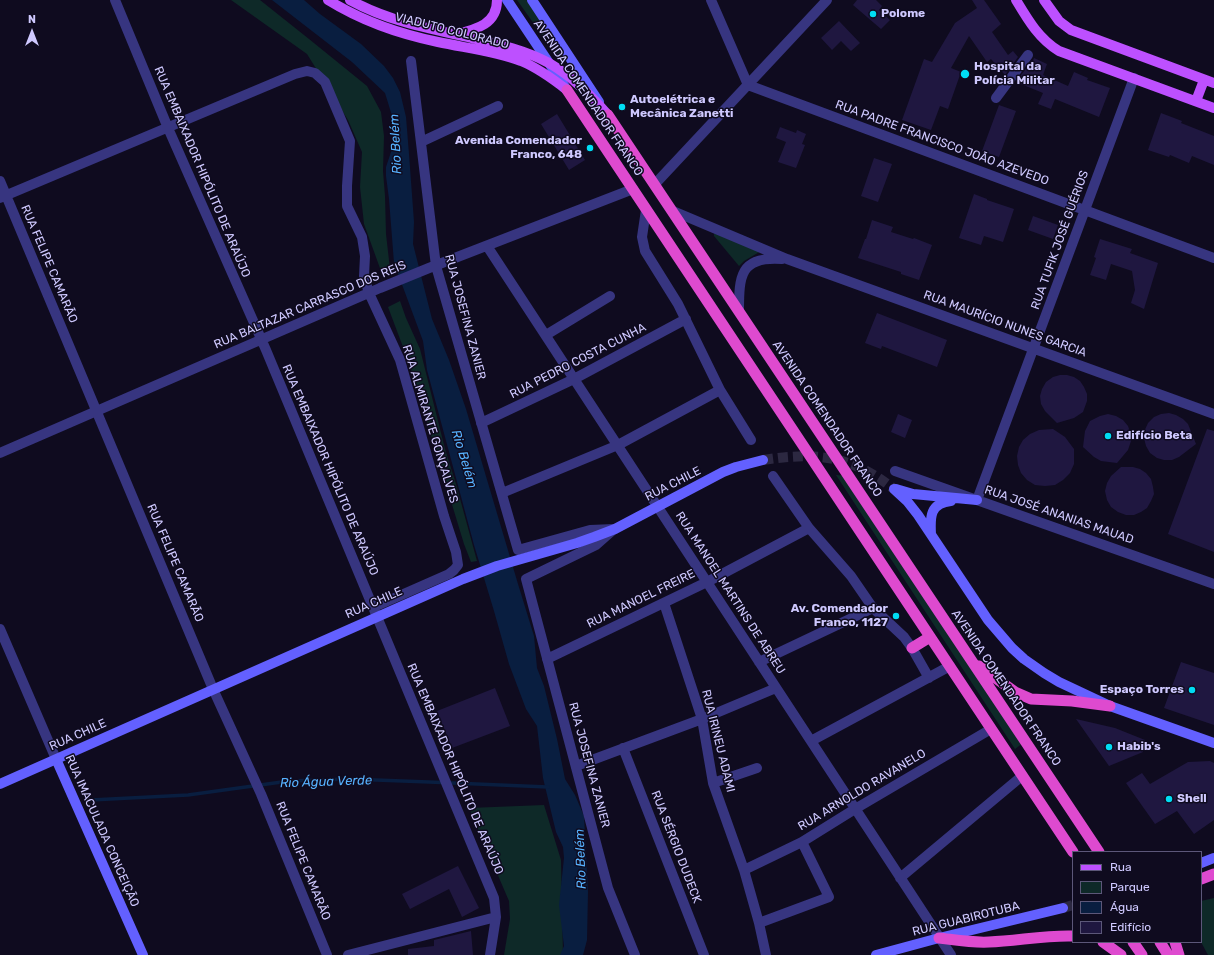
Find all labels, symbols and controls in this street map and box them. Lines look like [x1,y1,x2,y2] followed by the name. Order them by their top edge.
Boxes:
[881,7,925,21] place label: Polome
[868,9,878,19] marker: Polome
[394,10,510,52] street label: VIADUTO COLORADO
[12,12,52,52] north arrow
[28,13,36,26] text: N
[530,17,646,179] street label: AVENIDA COMENDADOR FRANCO
[974,60,1055,88] place label: Hospital da Polícia Militar
[151,64,253,280] street label: RUA EMBAIXADOR HIPÓLITO DE ARAÚJO
[959,68,971,80] marker: Hospital da Polícia Militar
[630,93,733,121] place label: Autoelétrica e Mecânica Zanetti
[833,98,1051,188] street label: RUA PADRE FRANCISCO JOÃO AZEVEDO
[617,102,627,112] marker: Autoelétrica e Mecânica Zanetti
[387,113,405,175] water label: Rio Belém
[455,134,582,162] place label: Avenida Comendador Franco, 648
[585,143,595,153] marker: Avenida Comendador Franco, 648
[1028,169,1092,311] street label: RUA TUFIK JOSÉ GUÉRIOS
[18,203,80,325] street label: RUA FELIPE CAMARÃO
[441,253,489,381] street label: RUA JOSEFINA ZANIER
[212,258,408,352] street label: RUA BALTAZAR CARRASCO DOS REIS
[922,288,1088,360] street label: RUA MAURÍCIO NUNES GARCIA
[507,320,649,402] street label: RUA PEDRO COSTA CUNHA
[769,338,885,500] street label: AVENIDA COMENDADOR FRANCO
[399,343,461,505] street label: RUA ALMIRANTE GONÇALVES
[279,362,381,578] street label: RUA EMBAIXADOR HIPÓLITO DE ARAÚJO
[448,428,480,490] water label: Rio Belém
[1116,429,1192,443] place label: Edifício Beta
[1103,431,1113,441] marker: Edifício Beta
[643,464,703,504] street label: RUA CHILE
[983,483,1135,547] street label: RUA JOSÉ ANANIAS MAUAD
[144,502,206,624] street label: RUA FELIPE CAMARÃO
[672,509,788,677] street label: RUA MANOEL MARTINS DE ABREU
[585,567,697,631] street label: RUA MANOEL FREIRE
[343,584,405,622] street label: RUA CHILE
[791,602,888,630] place label: Av. Comendador Franco, 1127
[948,607,1064,769] street label: AVENIDA COMENDADOR FRANCO
[891,611,901,621] marker: Av. Comendador Franco, 1127
[404,661,506,877] street label: RUA EMBAIXADOR HIPÓLITO DE ARAÚJO
[1100,683,1184,697] place label: Espaço Torres
[1187,685,1197,695] marker: Espaço Torres
[698,688,738,794] street label: RUA IRINEU ADAMI
[565,701,613,829] street label: RUA JOSEFINA ZANIER
[47,716,109,754] street label: RUA CHILE
[1117,740,1161,754] place label: Habib's
[1104,742,1114,752] marker: Habib's
[795,746,929,834] street label: RUA ARNOLDO RAVANELO
[62,753,142,909] street label: RUA IMACULADA CONCEIÇÃO
[280,773,372,791] water label: Rio Água Verde
[648,789,704,905] street label: RUA SÉRGIO DUDECK
[1177,792,1207,806] place label: Shell
[1164,794,1174,804] marker: Shell
[273,800,333,922] street label: RUA FELIPE CAMARÃO
[572,829,590,889] water label: Rio Belém
[1072,851,1202,943] legend
[1110,860,1132,874] text: Rua
[1110,880,1150,894] text: Parque
[911,899,1021,939] street label: RUA GUABIROTUBA
[1110,900,1139,914] text: Água
[1110,920,1151,934] text: Edifício

